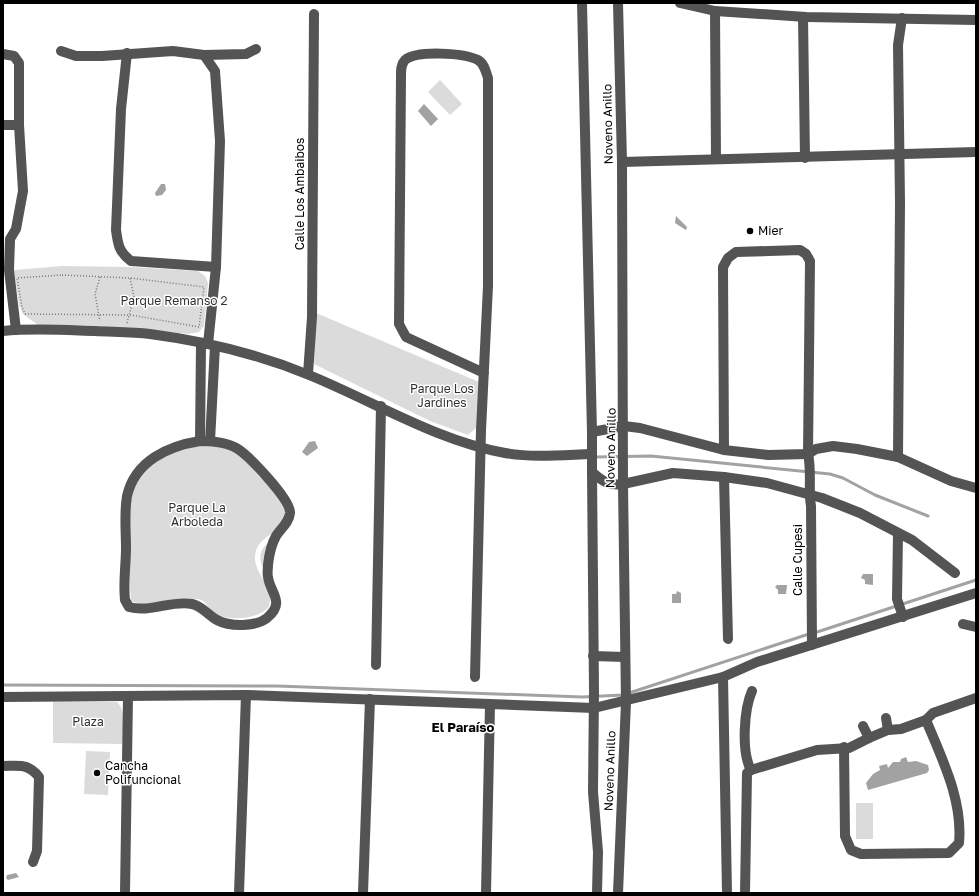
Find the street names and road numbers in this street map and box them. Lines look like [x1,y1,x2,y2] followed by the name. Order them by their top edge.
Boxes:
[599,84,616,164] street label: Noveno Anillo
[292,138,307,250] street label: Calle Los Ambaibos
[602,408,619,488] street label: Noveno Anillo
[790,524,805,596] street label: Calle Cupesi
[601,730,618,811] street label: Noveno Anillo

